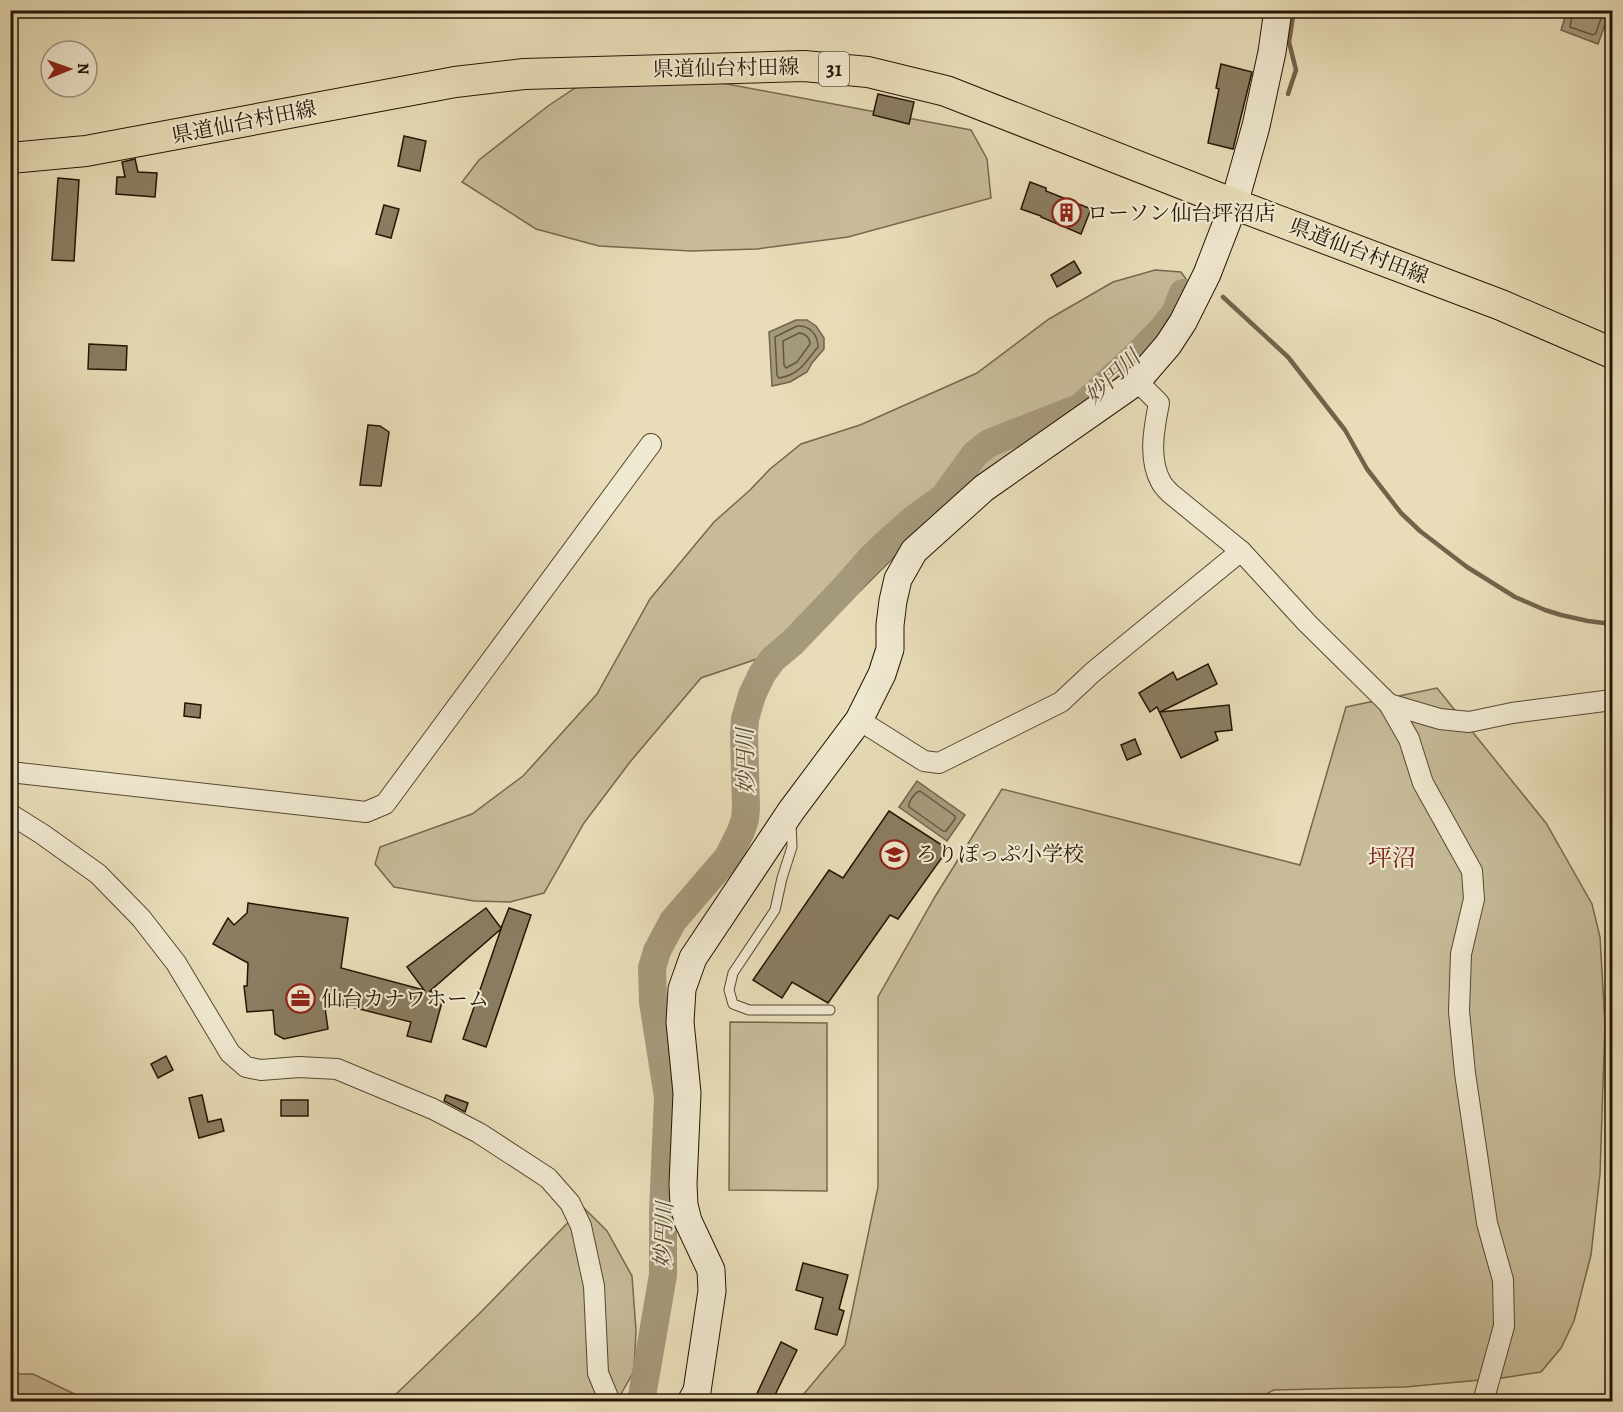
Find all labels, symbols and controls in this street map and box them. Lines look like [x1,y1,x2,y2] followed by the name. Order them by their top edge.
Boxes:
[39,39,99,99] north arrow
[819,52,849,86] road number: 31
[652,53,800,83] street label: 県道仙台村田線
[72,63,94,75] text: N
[169,94,319,150] street label: 県道仙台村田線
[1050,197,1082,229] building icon: ローソン仙台坪沼店
[1087,199,1275,227] place label: ローソン仙台坪沼店
[1285,212,1433,290] street label: 県道仙台村田線
[1079,342,1149,411] water label: 妙円川
[730,726,762,794] water label: 妙円川
[879,838,911,870] school or university icon: ろりぽっぷ小学校
[916,840,1084,868] place label: ろりぽっぷ小学校
[1368,842,1416,874] district label: 坪沼
[284,983,316,1015] office icon: 仙台カナワホーム
[321,985,489,1013] place label: 仙台カナワホーム
[648,1200,680,1269] water label: 妙円川

